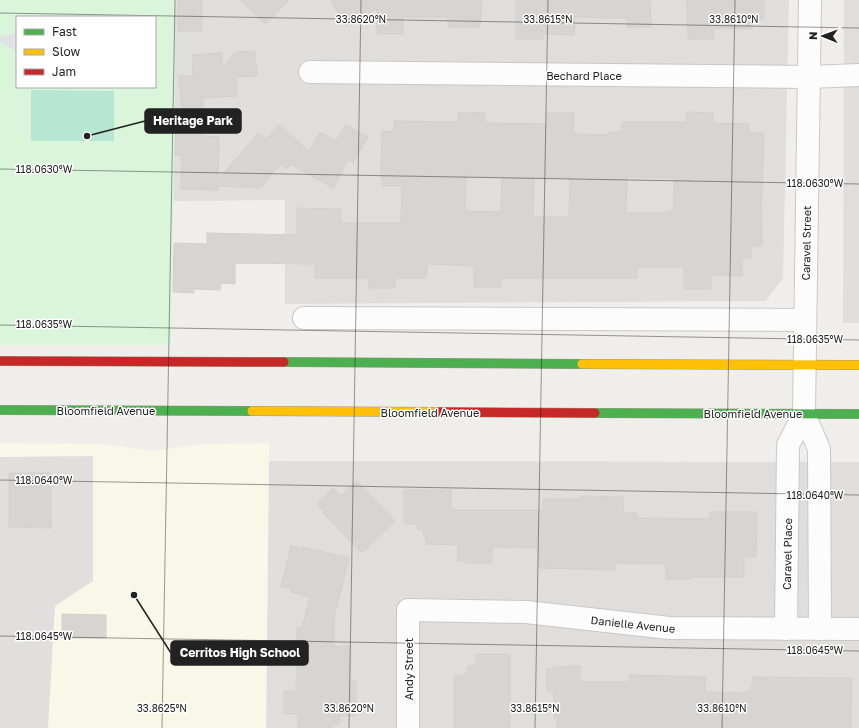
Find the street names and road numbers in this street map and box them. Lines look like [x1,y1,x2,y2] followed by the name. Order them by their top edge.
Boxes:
[546,69,622,82] street label: Bechard Place
[799,205,813,281] street label: Caravel Street
[57,404,155,417] street label: Bloomfield Avenue
[381,406,479,419] street label: Bloomfield Avenue
[704,407,802,420] street label: Bloomfield Avenue
[780,518,794,590] street label: Caravel Place
[590,613,676,635] street label: Danielle Avenue
[402,638,415,700] street label: Andy Street

